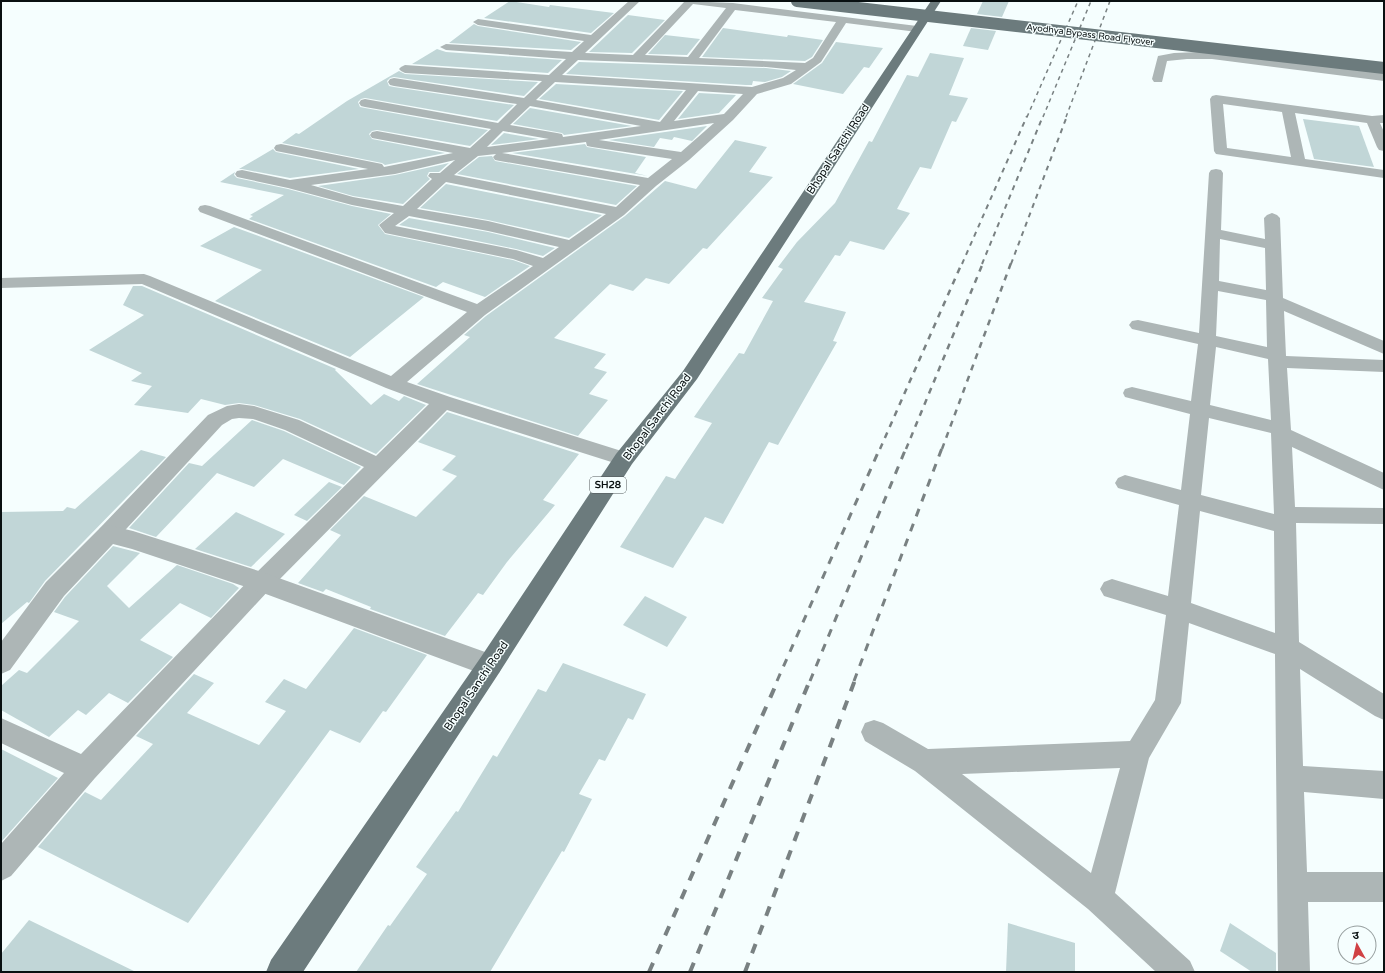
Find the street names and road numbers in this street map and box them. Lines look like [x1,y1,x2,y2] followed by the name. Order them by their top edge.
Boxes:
[1026,22,1155,48] street label: Ayodhya Bypass Road Flyover
[804,101,872,197] street label: Bhopal Sanchi Road
[620,371,694,463] street label: Bhopal Sanchi Road
[590,477,626,493] road number: SH28
[441,639,511,733] street label: Bhopal Sanchi Road

